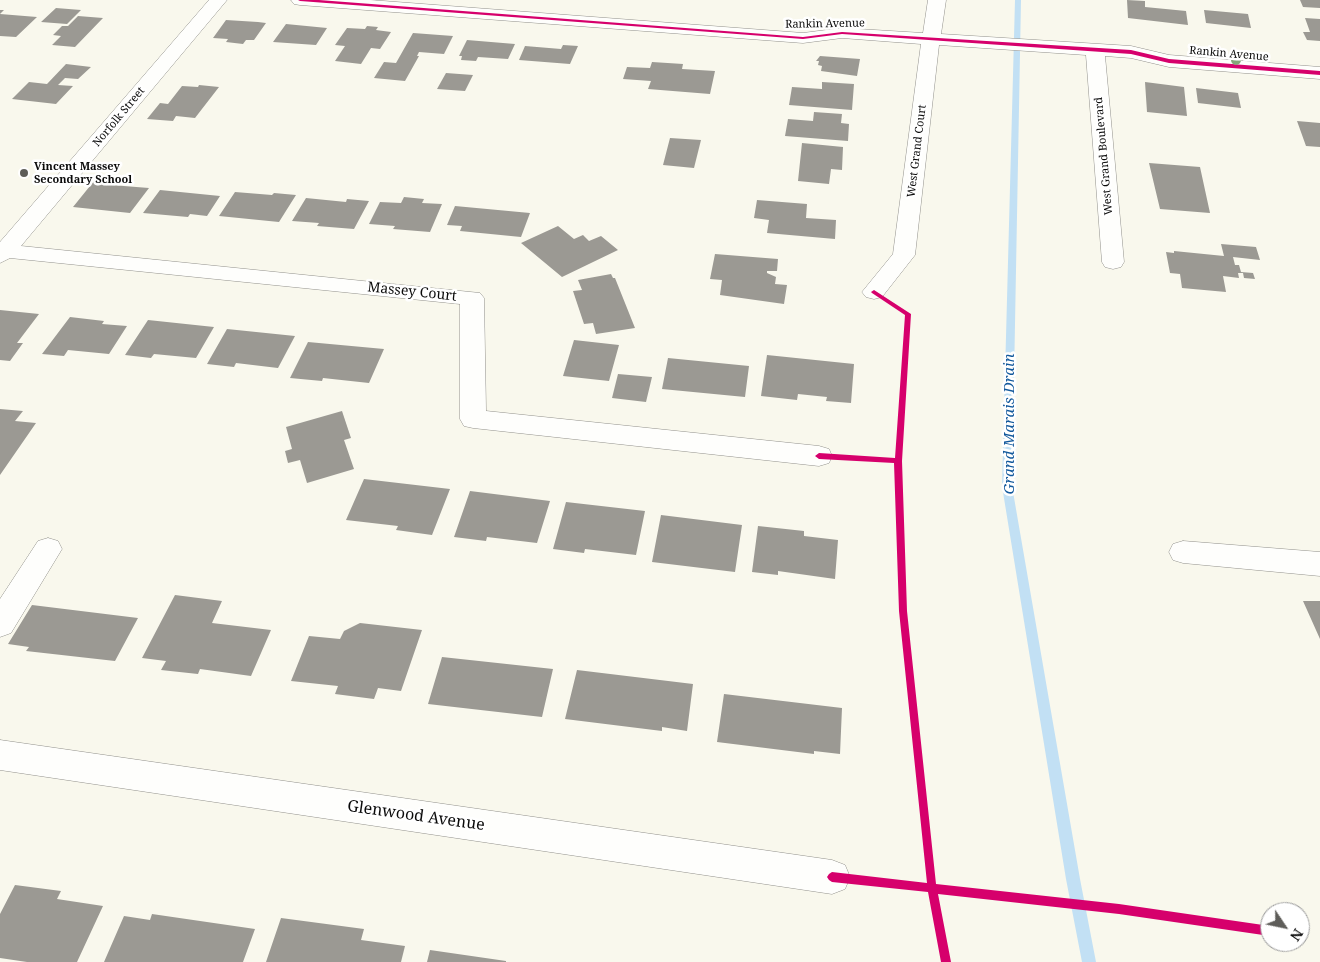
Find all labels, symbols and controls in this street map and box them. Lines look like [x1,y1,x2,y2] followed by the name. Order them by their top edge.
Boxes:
[785,17,865,31] street label: Rankin Avenue
[1189,44,1269,64] street label: Rankin Avenue
[90,85,148,149] street label: Norfolk Street
[1092,96,1116,216] street label: West Grand Boulevard
[905,104,929,198] street label: West Grand Court
[34,160,132,186] place label: Vincent Massey Secondary School
[18,167,30,179] marker: Vincent Massey Secondary School
[366,279,458,305] street label: Massey Court
[1001,353,1019,495] water label: Grand Marais Drain
[346,797,486,835] street label: Glenwood Avenue
[1260,902,1310,952] north arrow
[1286,925,1308,945] text: N

